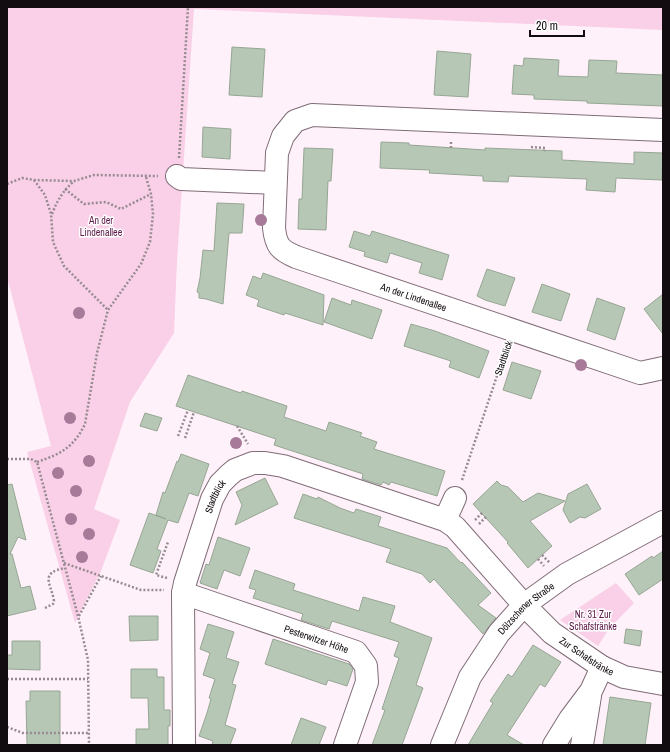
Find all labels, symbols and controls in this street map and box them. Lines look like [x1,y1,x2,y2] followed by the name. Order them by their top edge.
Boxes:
[530,12,584,38] scale bar
[536,18,558,34] text: 20 m
[80,214,123,239] park label: An der Lindenallee
[378,280,449,314] street label: An der Lindenallee
[491,338,516,377] street label: Stadtblick
[202,476,229,515] street label: Stadtblick
[495,579,557,637] street label: Dölzschener Straße
[569,608,617,633] park label: Nr. 31 Zur Schafstränke
[282,622,351,656] street label: Pesterwitzer Höhe
[557,634,616,679] street label: Zur Schafstränke

